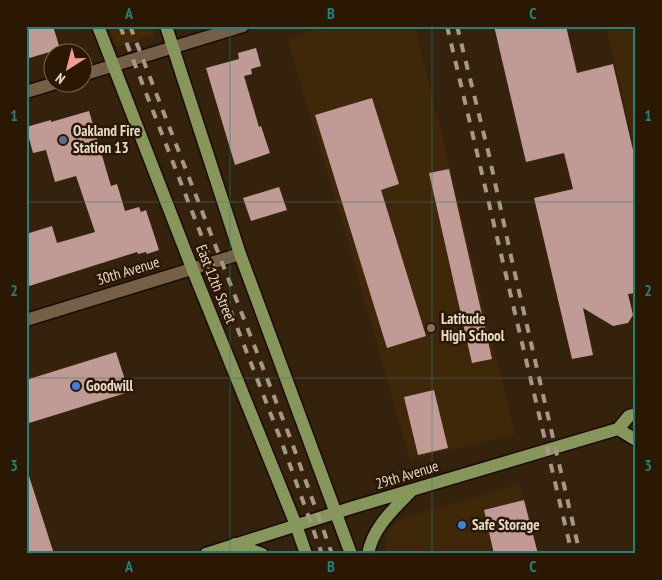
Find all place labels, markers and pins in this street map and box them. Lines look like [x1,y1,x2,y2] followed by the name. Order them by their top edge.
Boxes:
[73,121,140,157] place label: Oakland Fire Station 13
[57,134,69,146] marker: Oakland Fire Station 13
[441,309,505,345] place label: Latitude High School
[425,322,437,334] marker: Latitude High School
[86,376,134,395] place label: Goodwill
[70,380,82,392] marker: Goodwill
[472,515,540,534] place label: Safe Storage
[456,519,468,531] marker: Safe Storage

